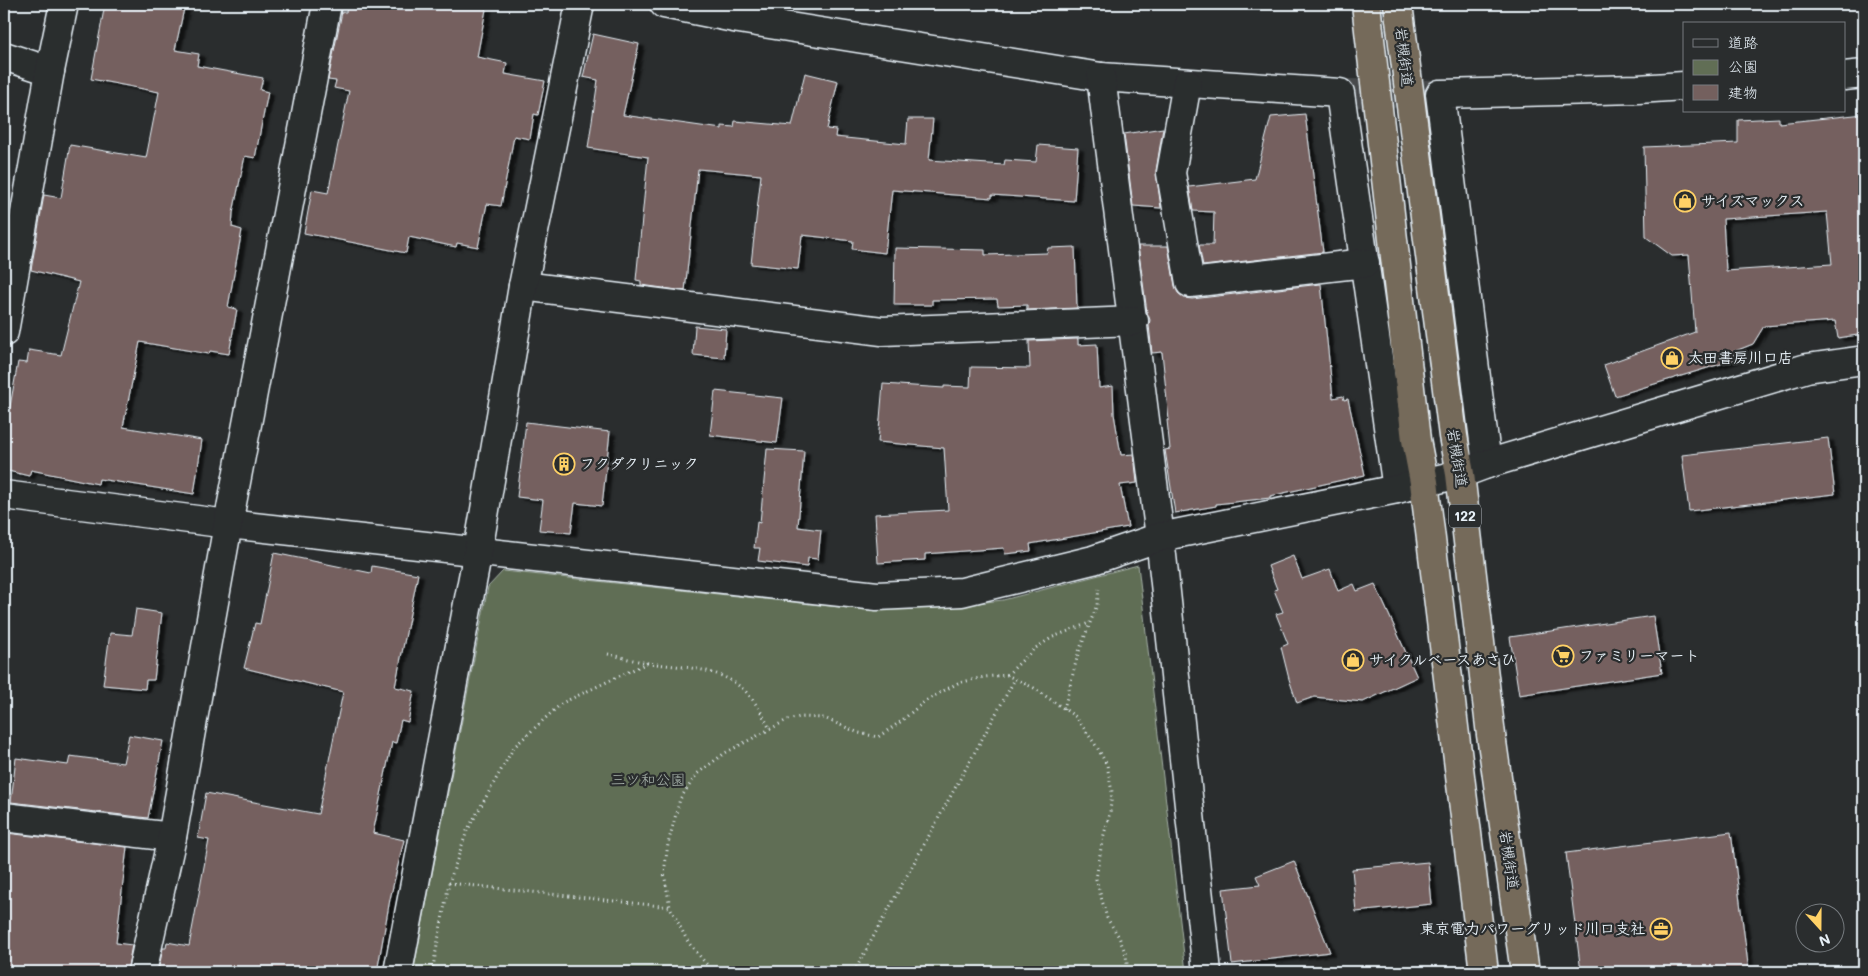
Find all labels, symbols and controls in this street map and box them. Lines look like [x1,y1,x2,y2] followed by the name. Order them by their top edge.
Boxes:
[1683,22,1846,112] legend
[1391,26,1419,88] street label: 岩槻街道
[1728,32,1758,52] text: 道路
[1728,56,1758,76] text: 公園
[1728,82,1758,102] text: 建物
[1673,189,1697,213] shop icon: サイズマックス
[1701,190,1805,210] place label: サイズマックス
[1660,346,1684,370] shop icon: 太田書房川口店
[1688,347,1793,367] place label: 太田書房川口店
[1443,427,1473,489] street label: 岩槻街道
[552,452,576,476] building icon: フクダクリニック
[580,453,699,473] place label: フクダクリニック
[1449,504,1481,528] road number: 122
[1551,644,1575,668] supermarket icon: ファミリーマート
[1579,645,1700,665] place label: ファミリーマート
[1341,648,1365,672] shop icon: サイクルベースあさひ
[1369,649,1516,669] place label: サイクルベースあさひ
[610,769,686,789] park label: 三ツ和公園
[1496,829,1524,891] street label: 岩槻街道
[1796,904,1846,954] north arrow
[1649,917,1673,941] office icon: 東京電力パワーグリッド川口支社
[1420,918,1645,938] place label: 東京電力パワーグリッド川口支社
[1816,930,1833,951] text: N

